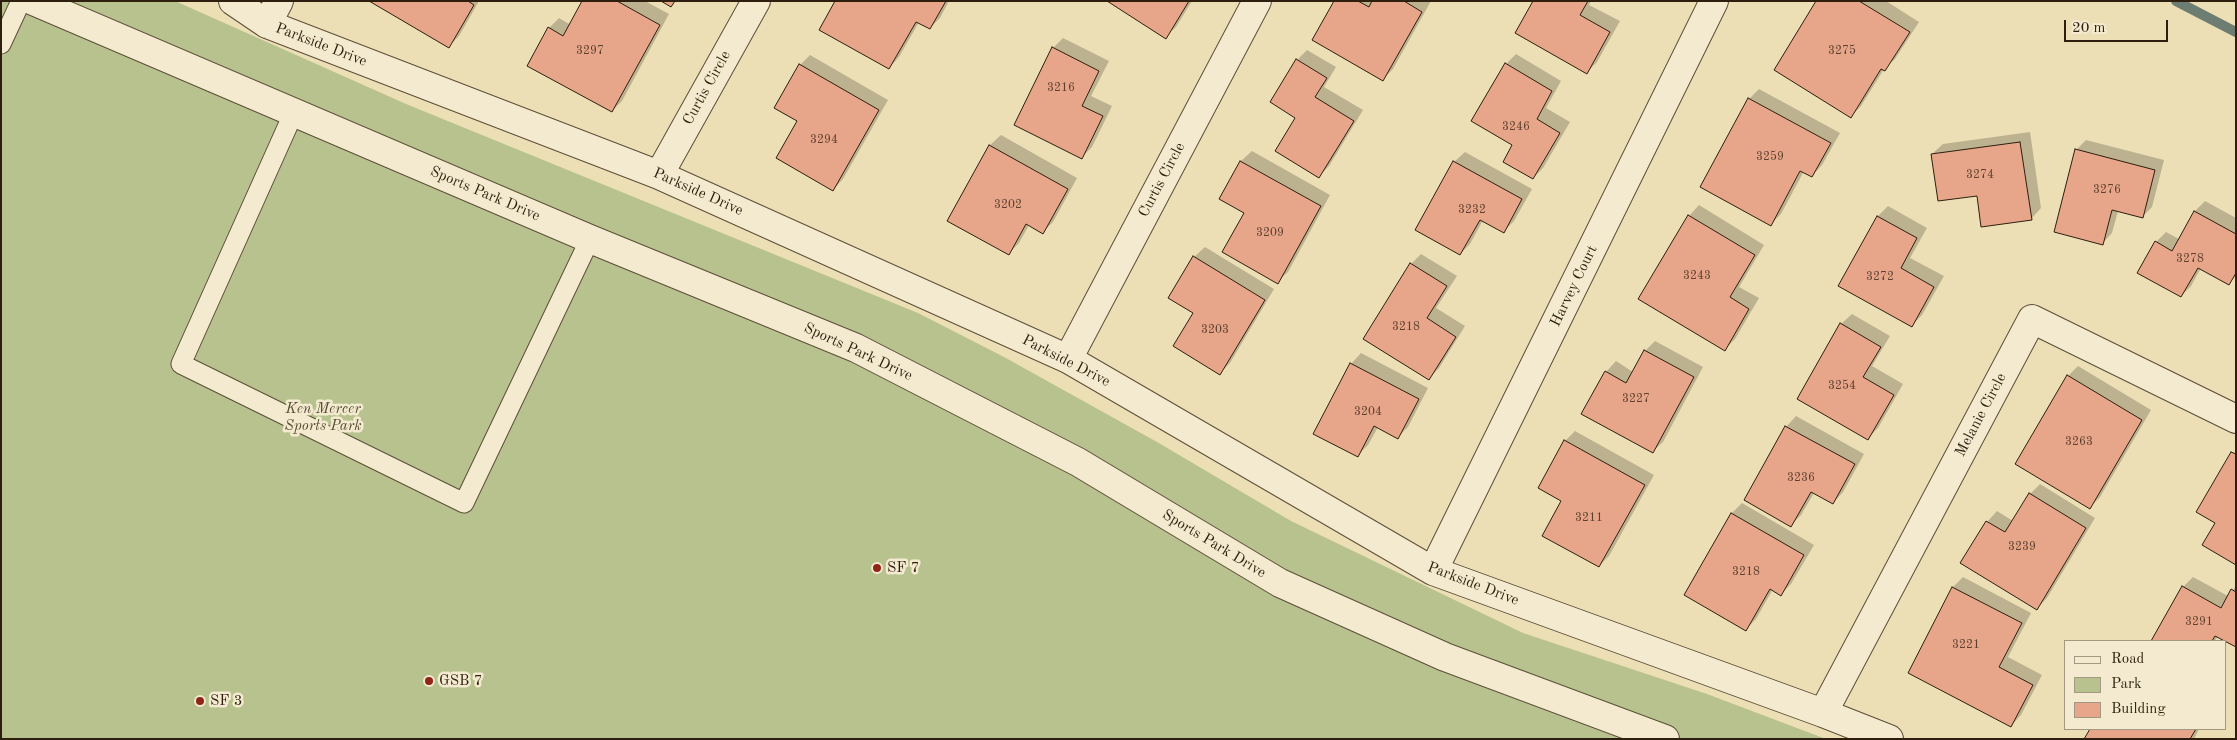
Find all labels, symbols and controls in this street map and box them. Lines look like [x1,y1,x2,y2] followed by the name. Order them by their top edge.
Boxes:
[2067,10,2171,42] scale bar
[273,19,369,71] street label: Parkside Drive
[2072,21,2106,36] text: 20 m
[576,44,604,58] house number: 3297
[1828,44,1856,58] house number: 3275
[679,48,735,128] street label: Curtis Circle
[1047,81,1075,95] house number: 3216
[1502,120,1530,134] house number: 3246
[810,133,838,147] house number: 3294
[1135,140,1189,220] street label: Curtis Circle
[1756,150,1784,164] house number: 3259
[427,163,543,225] street label: Sports Park Drive
[650,164,746,220] street label: Parkside Drive
[1966,168,1994,182] house number: 3274
[2093,183,2121,197] house number: 3276
[994,198,1022,212] house number: 3202
[1458,203,1486,217] house number: 3232
[1256,226,1284,240] house number: 3209
[1546,242,1602,330] street label: Harvey Court
[2176,252,2204,266] house number: 3278
[1683,269,1711,283] house number: 3243
[1866,270,1894,284] house number: 3272
[801,319,915,385] street label: Sports Park Drive
[1392,320,1420,334] house number: 3218
[1201,323,1229,337] house number: 3203
[1019,331,1113,391] street label: Parkside Drive
[1951,370,2011,460] street label: Melanie Circle
[1828,379,1856,393] house number: 3254
[1622,392,1650,406] house number: 3227
[284,400,362,435] park label: Ken Mercer Sports Park
[1354,405,1382,419] house number: 3204
[2065,435,2093,449] house number: 3263
[1787,471,1815,485] house number: 3236
[1159,506,1269,582] street label: Sports Park Drive
[1575,511,1603,525] house number: 3211
[2008,540,2036,554] house number: 3239
[1425,558,1521,610] street label: Parkside Drive
[887,559,919,577] place label: SF 7
[871,562,883,574] marker: SF 7
[1732,565,1760,579] house number: 3218
[2185,615,2213,629] house number: 3291
[1952,638,1980,652] house number: 3221
[2064,640,2227,730] legend
[2111,652,2144,667] text: Road
[439,672,482,690] place label: GSB 7
[423,675,435,687] marker: GSB 7
[2111,677,2142,692] text: Park
[210,692,242,710] place label: SF 3
[194,695,206,707] marker: SF 3
[2111,702,2166,717] text: Building

